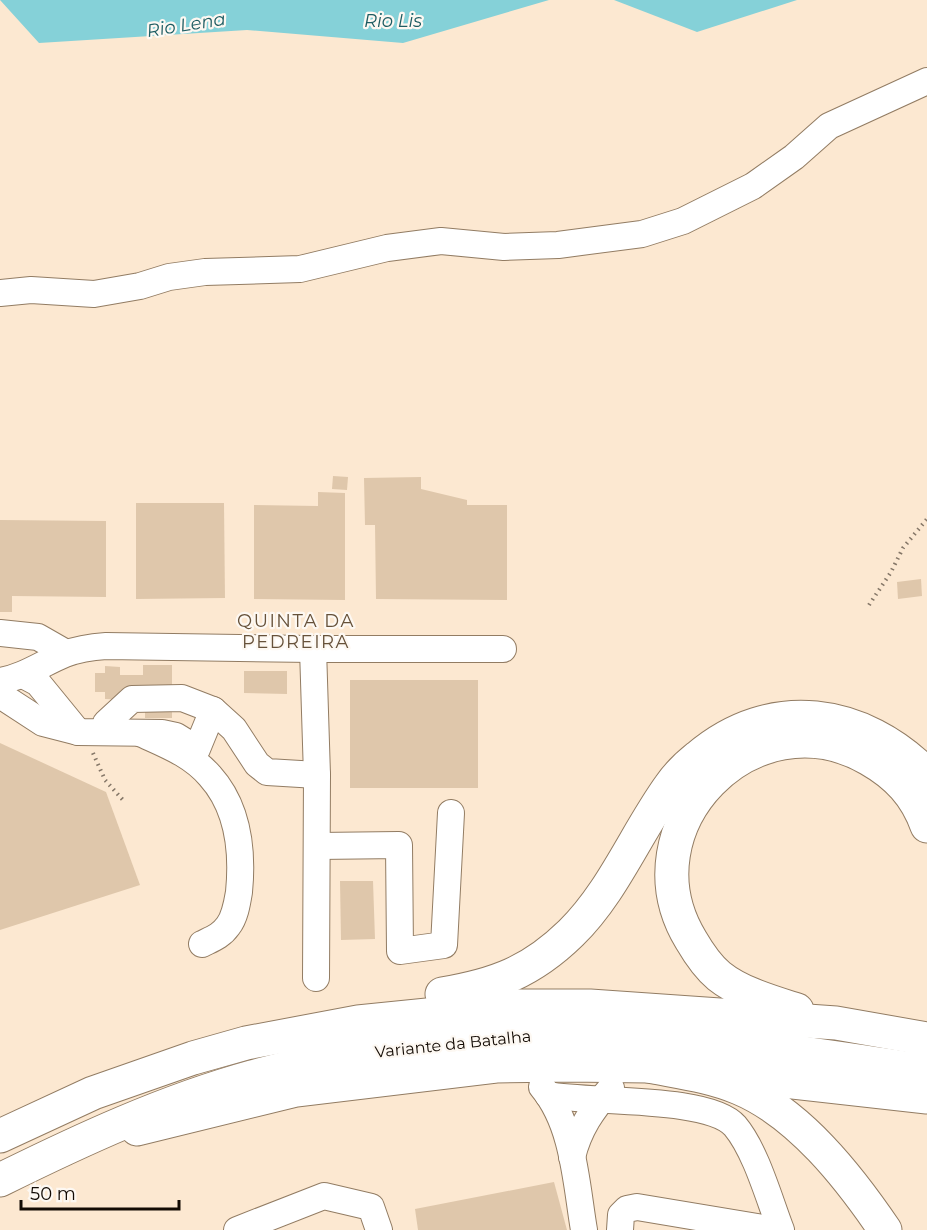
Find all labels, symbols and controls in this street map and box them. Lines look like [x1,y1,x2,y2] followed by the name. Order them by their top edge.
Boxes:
[145,8,227,42] water label: Rio Lena
[364,10,422,32] water label: Rio Lis
[237,610,355,653] district label: QUINTA DA PEDREIRA
[374,1026,532,1062] street label: Variante da Batalha
[21,1173,178,1211] scale bar
[30,1183,76,1205] text: 50 m

